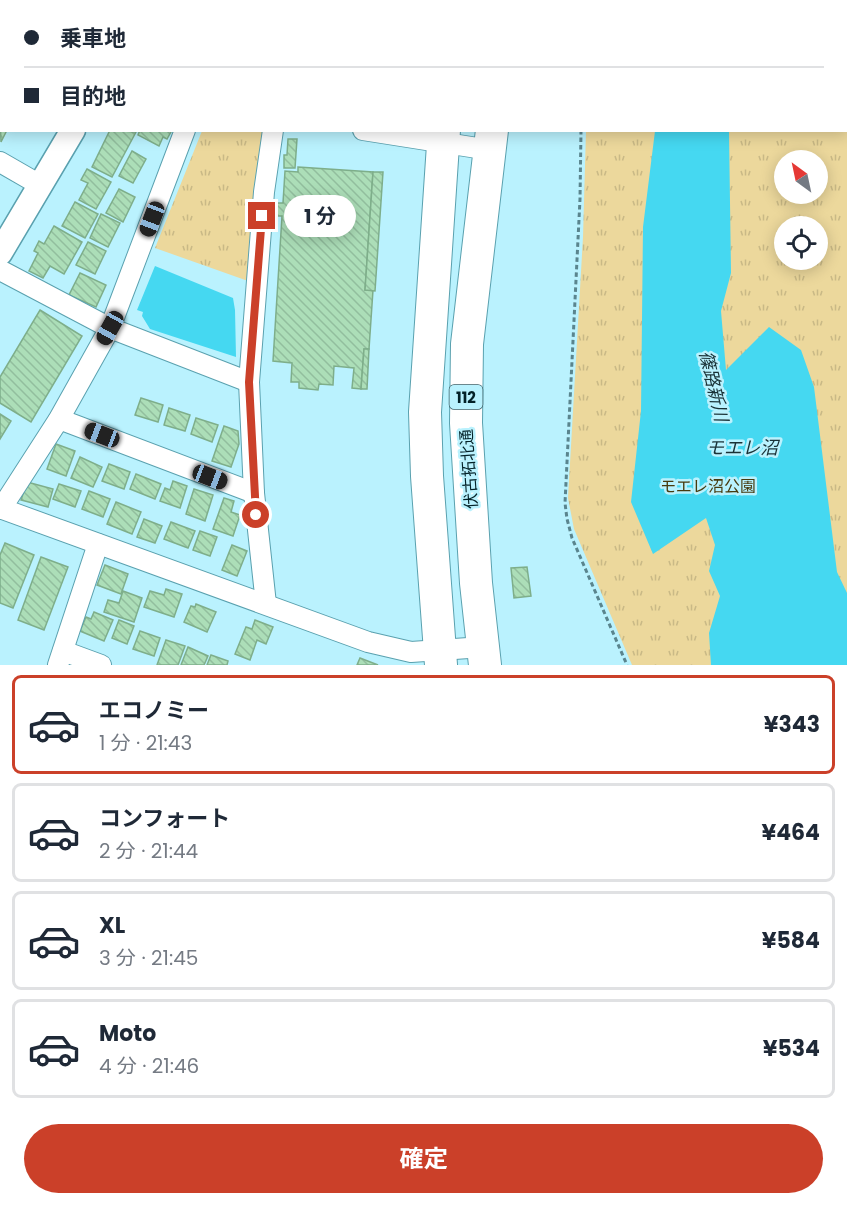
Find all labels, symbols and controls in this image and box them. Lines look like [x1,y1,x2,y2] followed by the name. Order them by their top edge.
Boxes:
[60,23,126,54] text: 乗車地
[60,81,126,112] text: 目的地
[774,150,828,204] north arrow
[774,150,828,270] map controls
[283,195,355,237] callout: 1 分
[137,199,167,239] car
[248,202,275,229] route end
[304,202,336,230] text: 1 分
[774,216,828,270] button: locate
[93,308,127,348] car
[694,348,735,426] water label: 篠路新川
[450,385,482,409] road number: 112
[82,420,122,450] car
[455,428,483,510] street label: 伏古拓北通
[706,435,781,460] water label: モエレ沼
[190,462,230,492] car
[660,475,756,498] park label: モエレ沼公園
[242,501,269,528] route start
[99,695,209,726] text: エコノミー
[27,698,81,752] icon: car
[764,709,820,740] text: ¥343
[99,729,192,757] text: 1 分 · 21:43
[99,803,230,834] text: コンフォート
[27,806,81,860] icon: car
[761,817,820,848] text: ¥464
[99,837,198,865] text: 2 分 · 21:44
[99,910,125,941] text: XL
[27,914,81,968] icon: car
[762,925,820,956] text: ¥584
[99,944,198,972] text: 3 分 · 21:45
[99,1018,156,1049] text: Moto
[27,1022,81,1076] icon: car
[763,1033,820,1064] text: ¥534
[99,1052,199,1080] text: 4 分 · 21:46
[24,1124,823,1193] button: 確定

